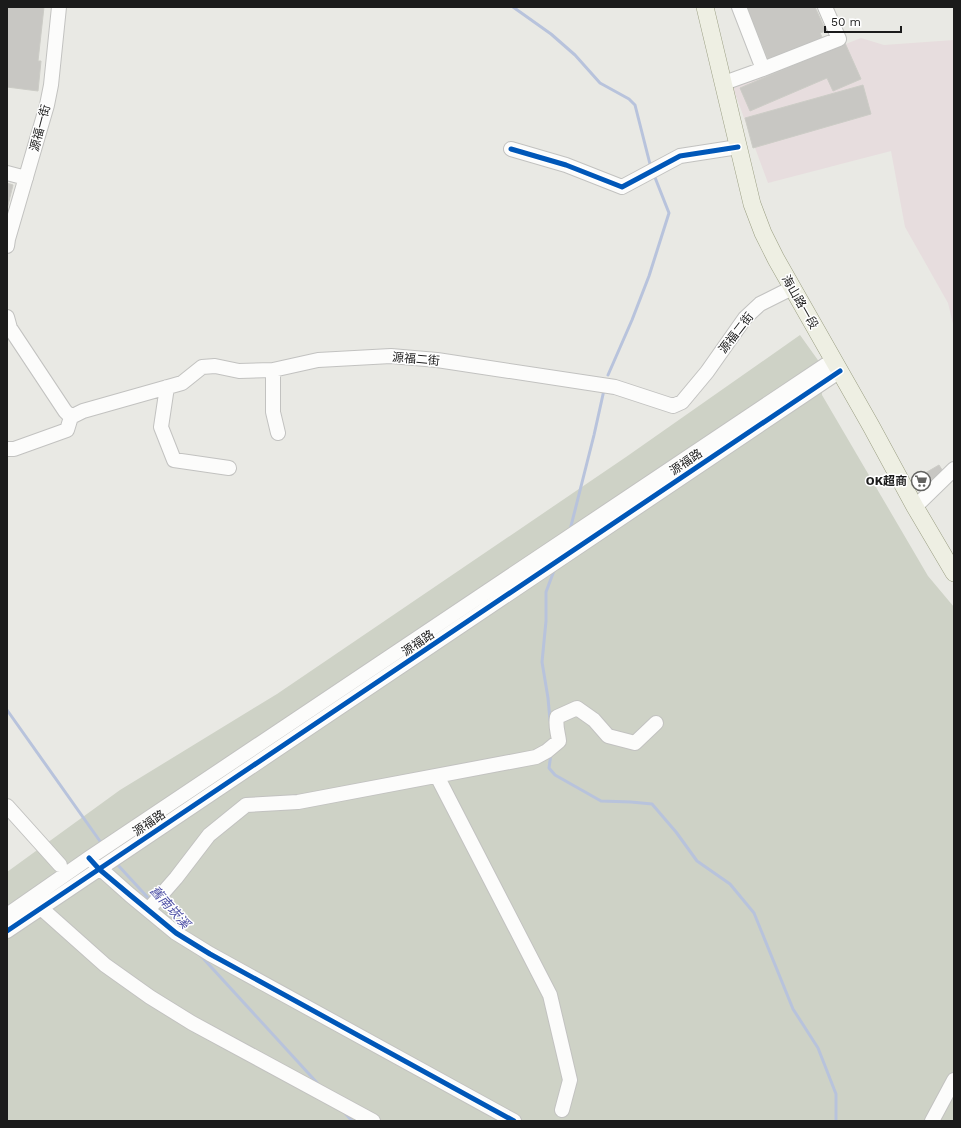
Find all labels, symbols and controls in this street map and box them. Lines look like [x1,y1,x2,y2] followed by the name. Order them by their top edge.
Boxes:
[825,8,901,34] scale bar
[831,15,861,29] text: 50 m
[27,103,53,153] street label: 源福一街
[779,273,821,331] street label: 海山路一段
[716,310,756,356] street label: 源福二街
[391,350,441,368] street label: 源福二街
[667,446,705,478] street label: 源福路
[910,470,932,492] supermarket icon: OK超商
[866,474,907,488] place label: OK超商
[399,627,437,659] street label: 源福路
[130,807,168,839] street label: 源福路
[147,883,194,933] water label: 舊南崁溪

